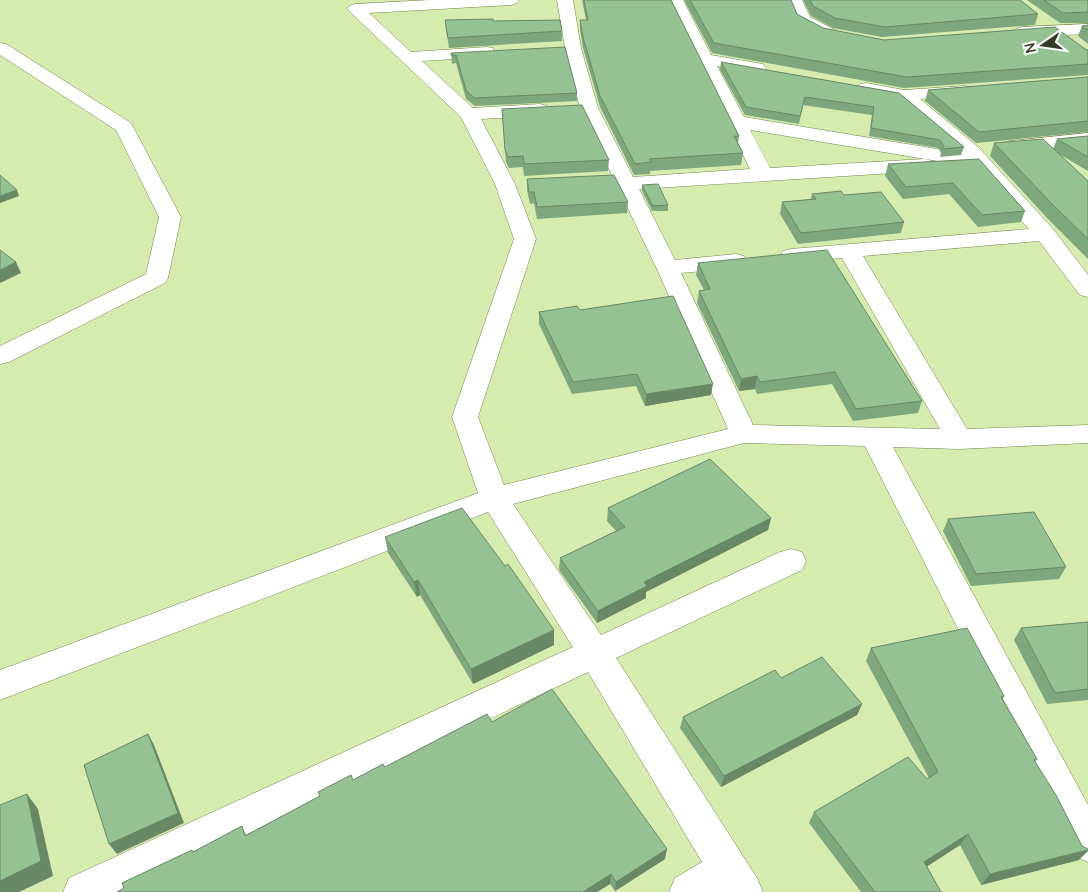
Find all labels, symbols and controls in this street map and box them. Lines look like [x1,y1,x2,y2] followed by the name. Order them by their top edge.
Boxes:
[1018,20,1068,70] north arrow
[1019,41,1040,55] text: N

